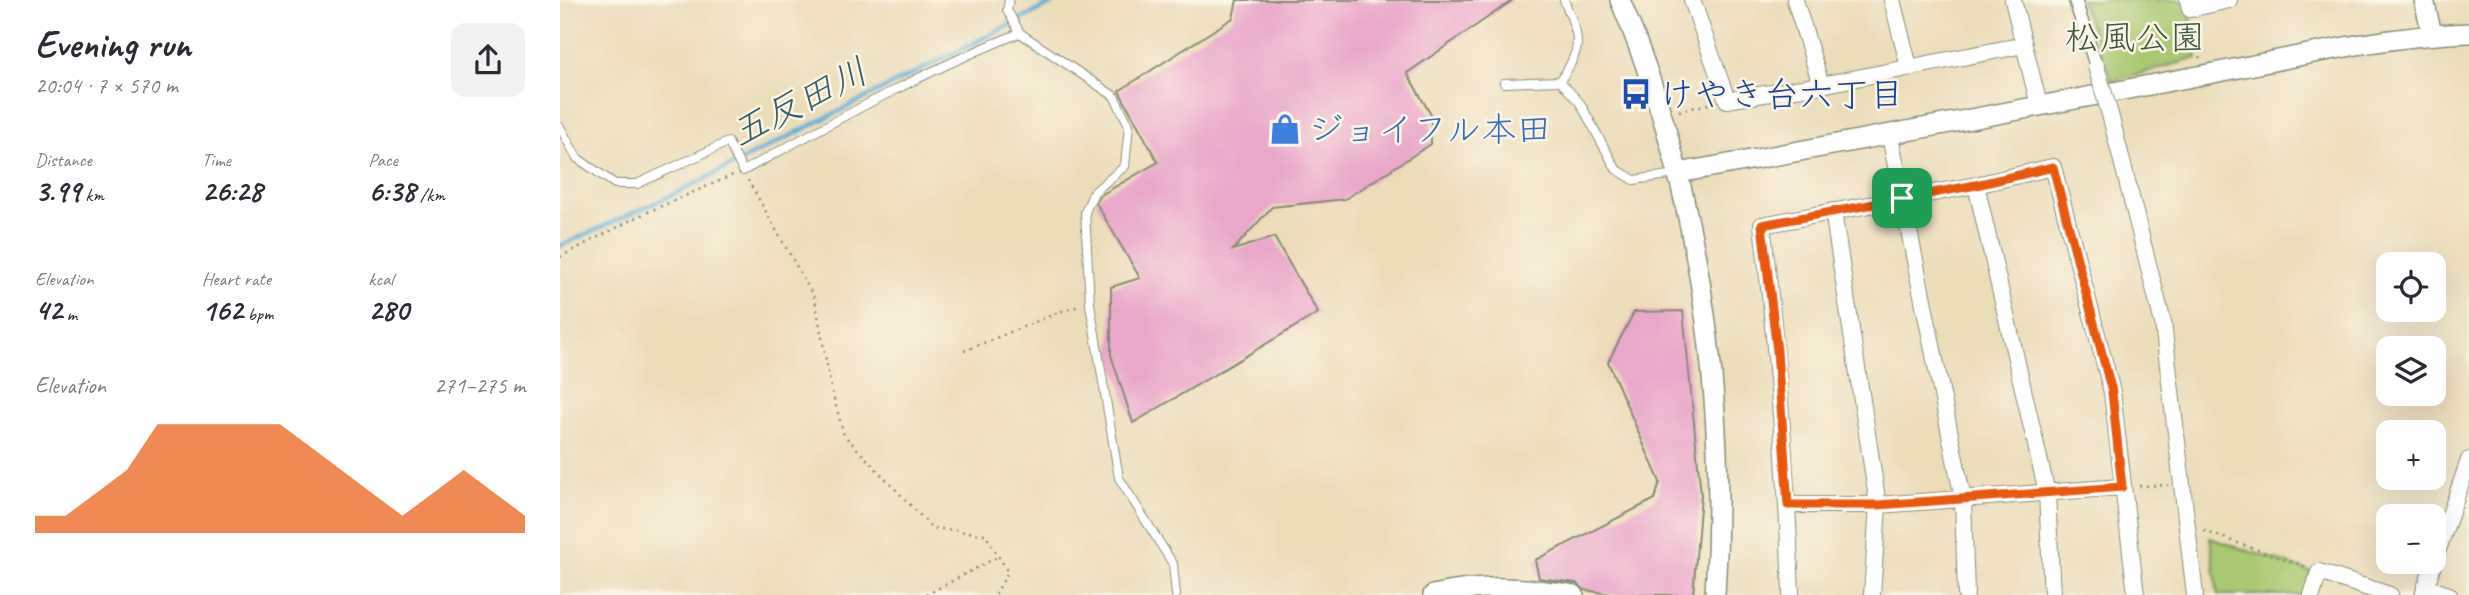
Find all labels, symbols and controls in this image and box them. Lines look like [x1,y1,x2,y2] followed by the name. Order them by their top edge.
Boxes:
[2065,15,2205,60] park label: 松風公園
[35,21,191,68] text: Evening run
[451,23,525,97] button: share
[722,47,876,157] water label: 五反田川
[35,71,178,100] text: 20:04 · 7 × 570 m
[1659,72,1904,117] place label: けやき台六丁目
[1619,77,1653,111] bus stop icon: けやき台六丁目
[1308,107,1552,152] place label: ジョイフル本田
[1268,112,1302,146] shop icon: ジョイフル本田
[35,148,92,172] text: Distance
[202,148,231,172] text: Time
[368,148,398,172] text: Pace
[1872,168,1932,228] pin
[35,172,81,210] text: 3.99
[202,172,262,210] text: 26:28
[368,172,415,210] text: 6:38
[1883,179,1921,217] icon: arrive
[81,183,104,207] text: km
[415,183,445,207] text: /km
[2376,252,2446,574] map controls
[2376,252,2446,322] button: locate
[35,267,93,291] text: Elevation
[202,267,271,291] text: Heart rate
[368,267,393,291] text: kcal
[35,291,62,329] text: 42
[202,291,243,329] text: 162
[368,291,409,329] text: 280
[62,302,77,326] text: m
[243,302,273,326] text: bpm
[2376,336,2446,406] button: layers
[35,371,106,400] text: Elevation
[434,371,525,400] text: 271–275 m
[2376,420,2446,490] button: +
[2376,504,2446,574] button: −

